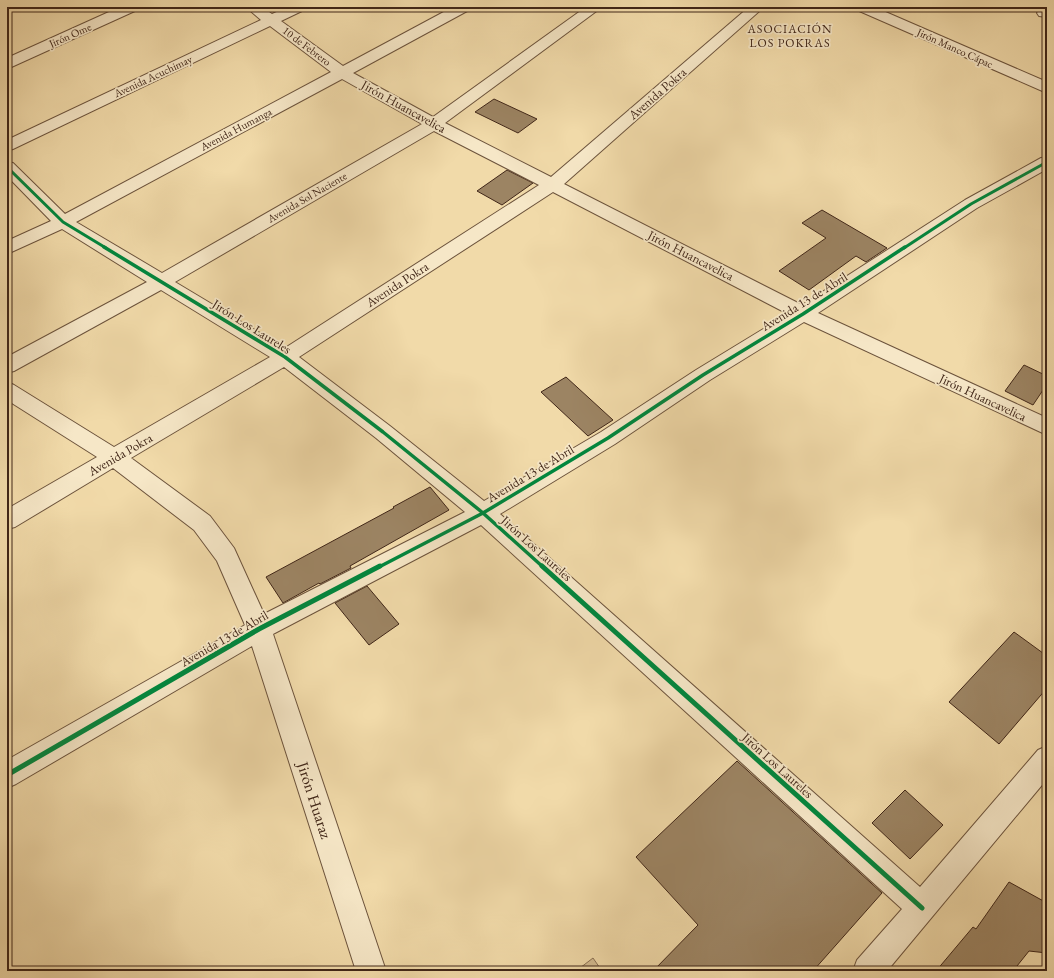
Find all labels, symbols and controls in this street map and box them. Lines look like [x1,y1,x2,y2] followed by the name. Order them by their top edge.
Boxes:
[46,19,94,51] street label: Jirón Ome
[747,21,832,51] district label: ASOCIACIÓN LOS POKRAS
[280,23,334,69] street label: 10 de Febrero
[914,25,996,71] street label: Jirón Manco Cápac
[111,52,195,101] street label: Avenida Acuchimay
[624,63,690,124] street label: Avenida Pokra
[358,76,450,137] street label: Jirón Huancavelica
[197,104,275,154] street label: Avenida Humanga
[264,168,350,226] street label: Avenida Sol Naciente
[644,226,737,285] street label: Jirón Huancavelica
[362,257,432,312] street label: Avenida Pokra
[757,268,851,335] street label: Avenida 13 de Abril
[208,295,294,358] street label: Jirón Los Laureles
[936,369,1030,425] street label: Jirón Huancavelica
[84,429,156,480] street label: Avenida Pokra
[483,441,577,507] street label: Avenida 13 de Abril
[497,511,576,585] street label: Jirón Los Laureles
[176,606,271,671] street label: Avenida 13 de Abril
[738,728,817,802] street label: Jirón Los Laureles
[292,757,337,841] street label: Jirón Huaraz

